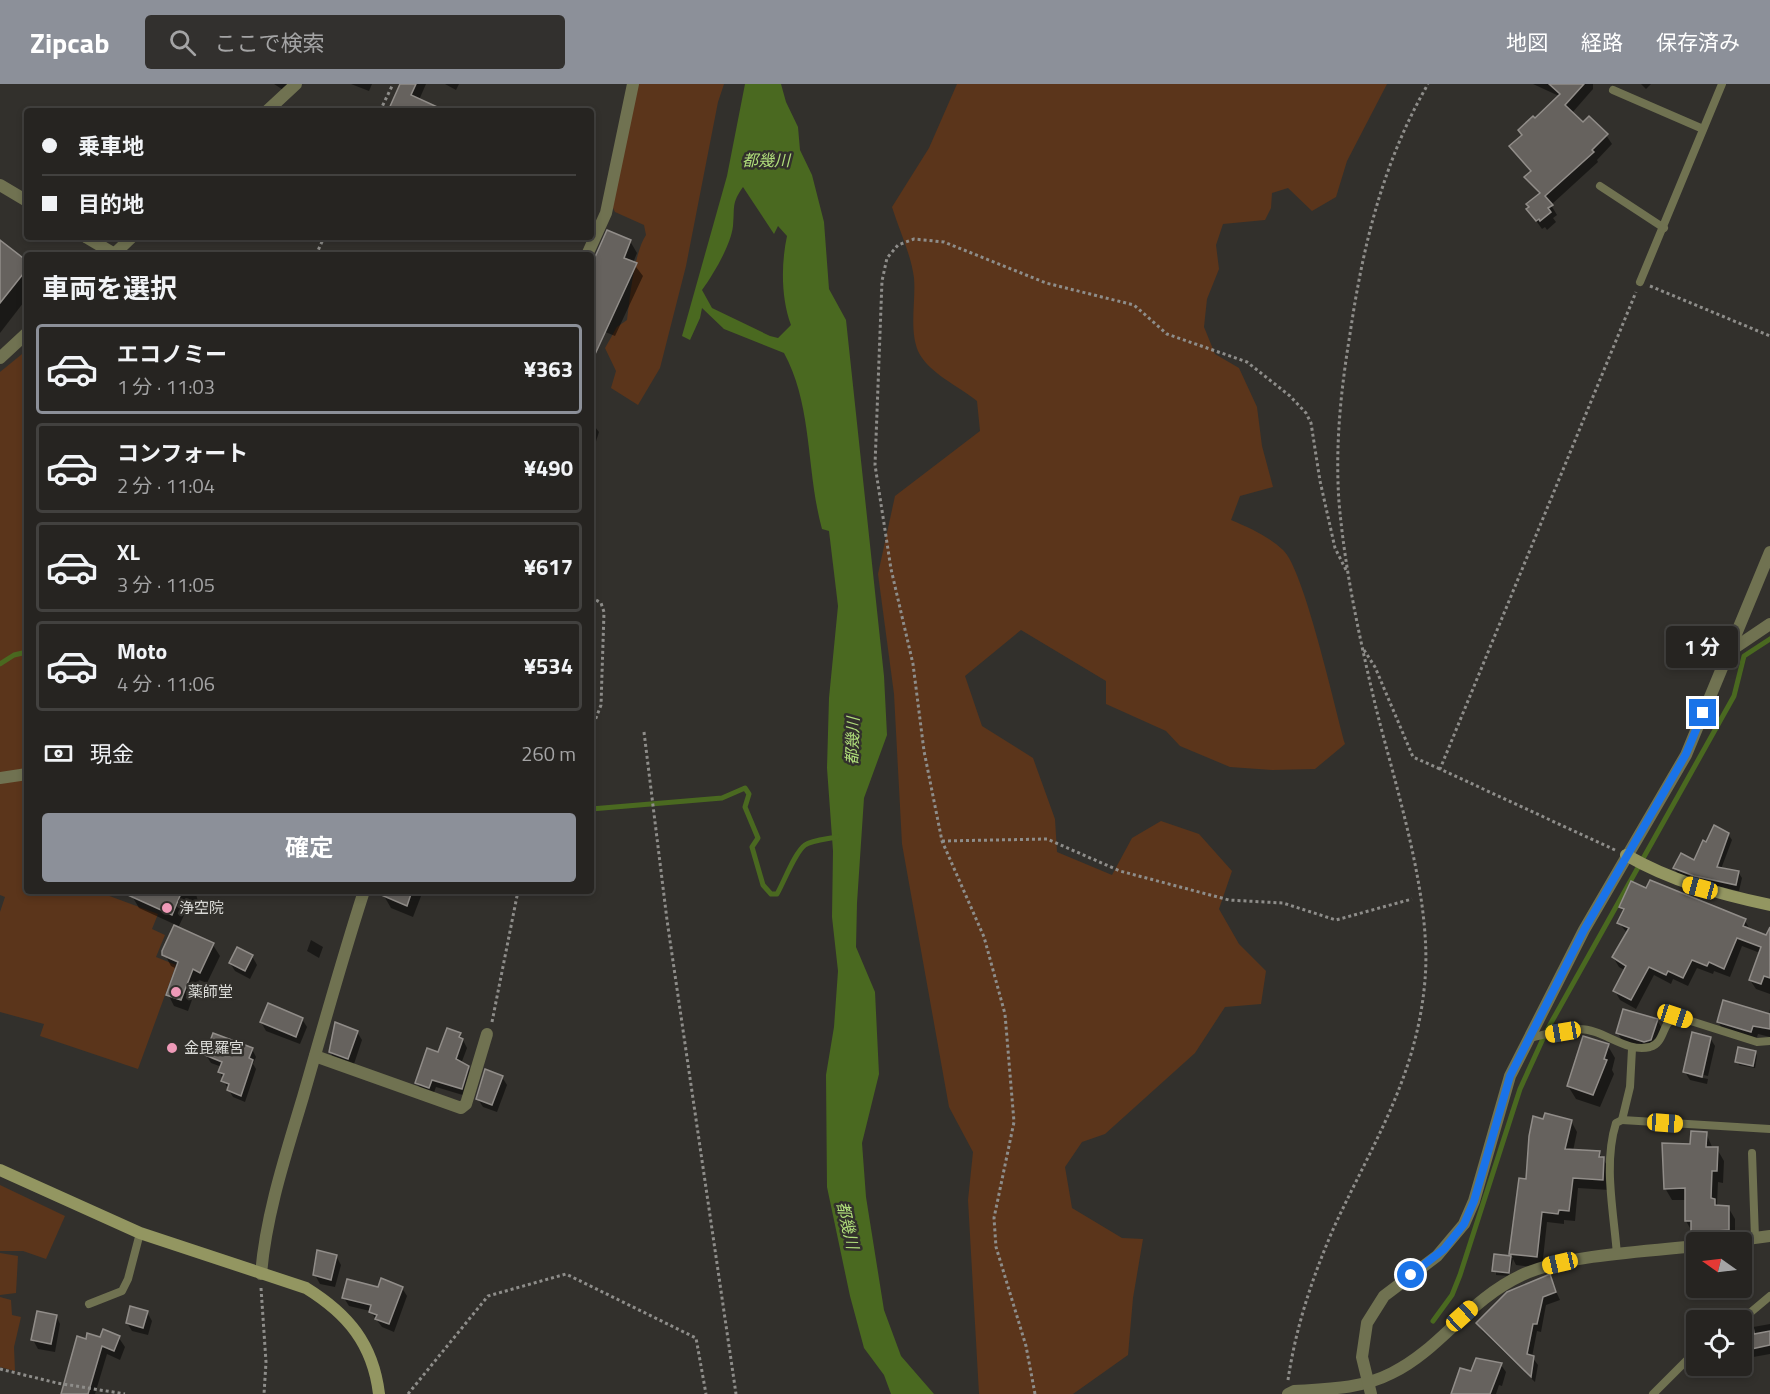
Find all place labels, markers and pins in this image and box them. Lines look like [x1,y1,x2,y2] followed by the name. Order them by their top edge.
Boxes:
[179,896,224,919] place label: 浄空院
[160,901,174,915] marker: 浄空院
[188,980,233,1003] place label: 薬師堂
[169,985,183,999] marker: 薬師堂
[184,1036,244,1059] place label: 金毘羅宮
[165,1041,179,1055] marker: 金毘羅宮

